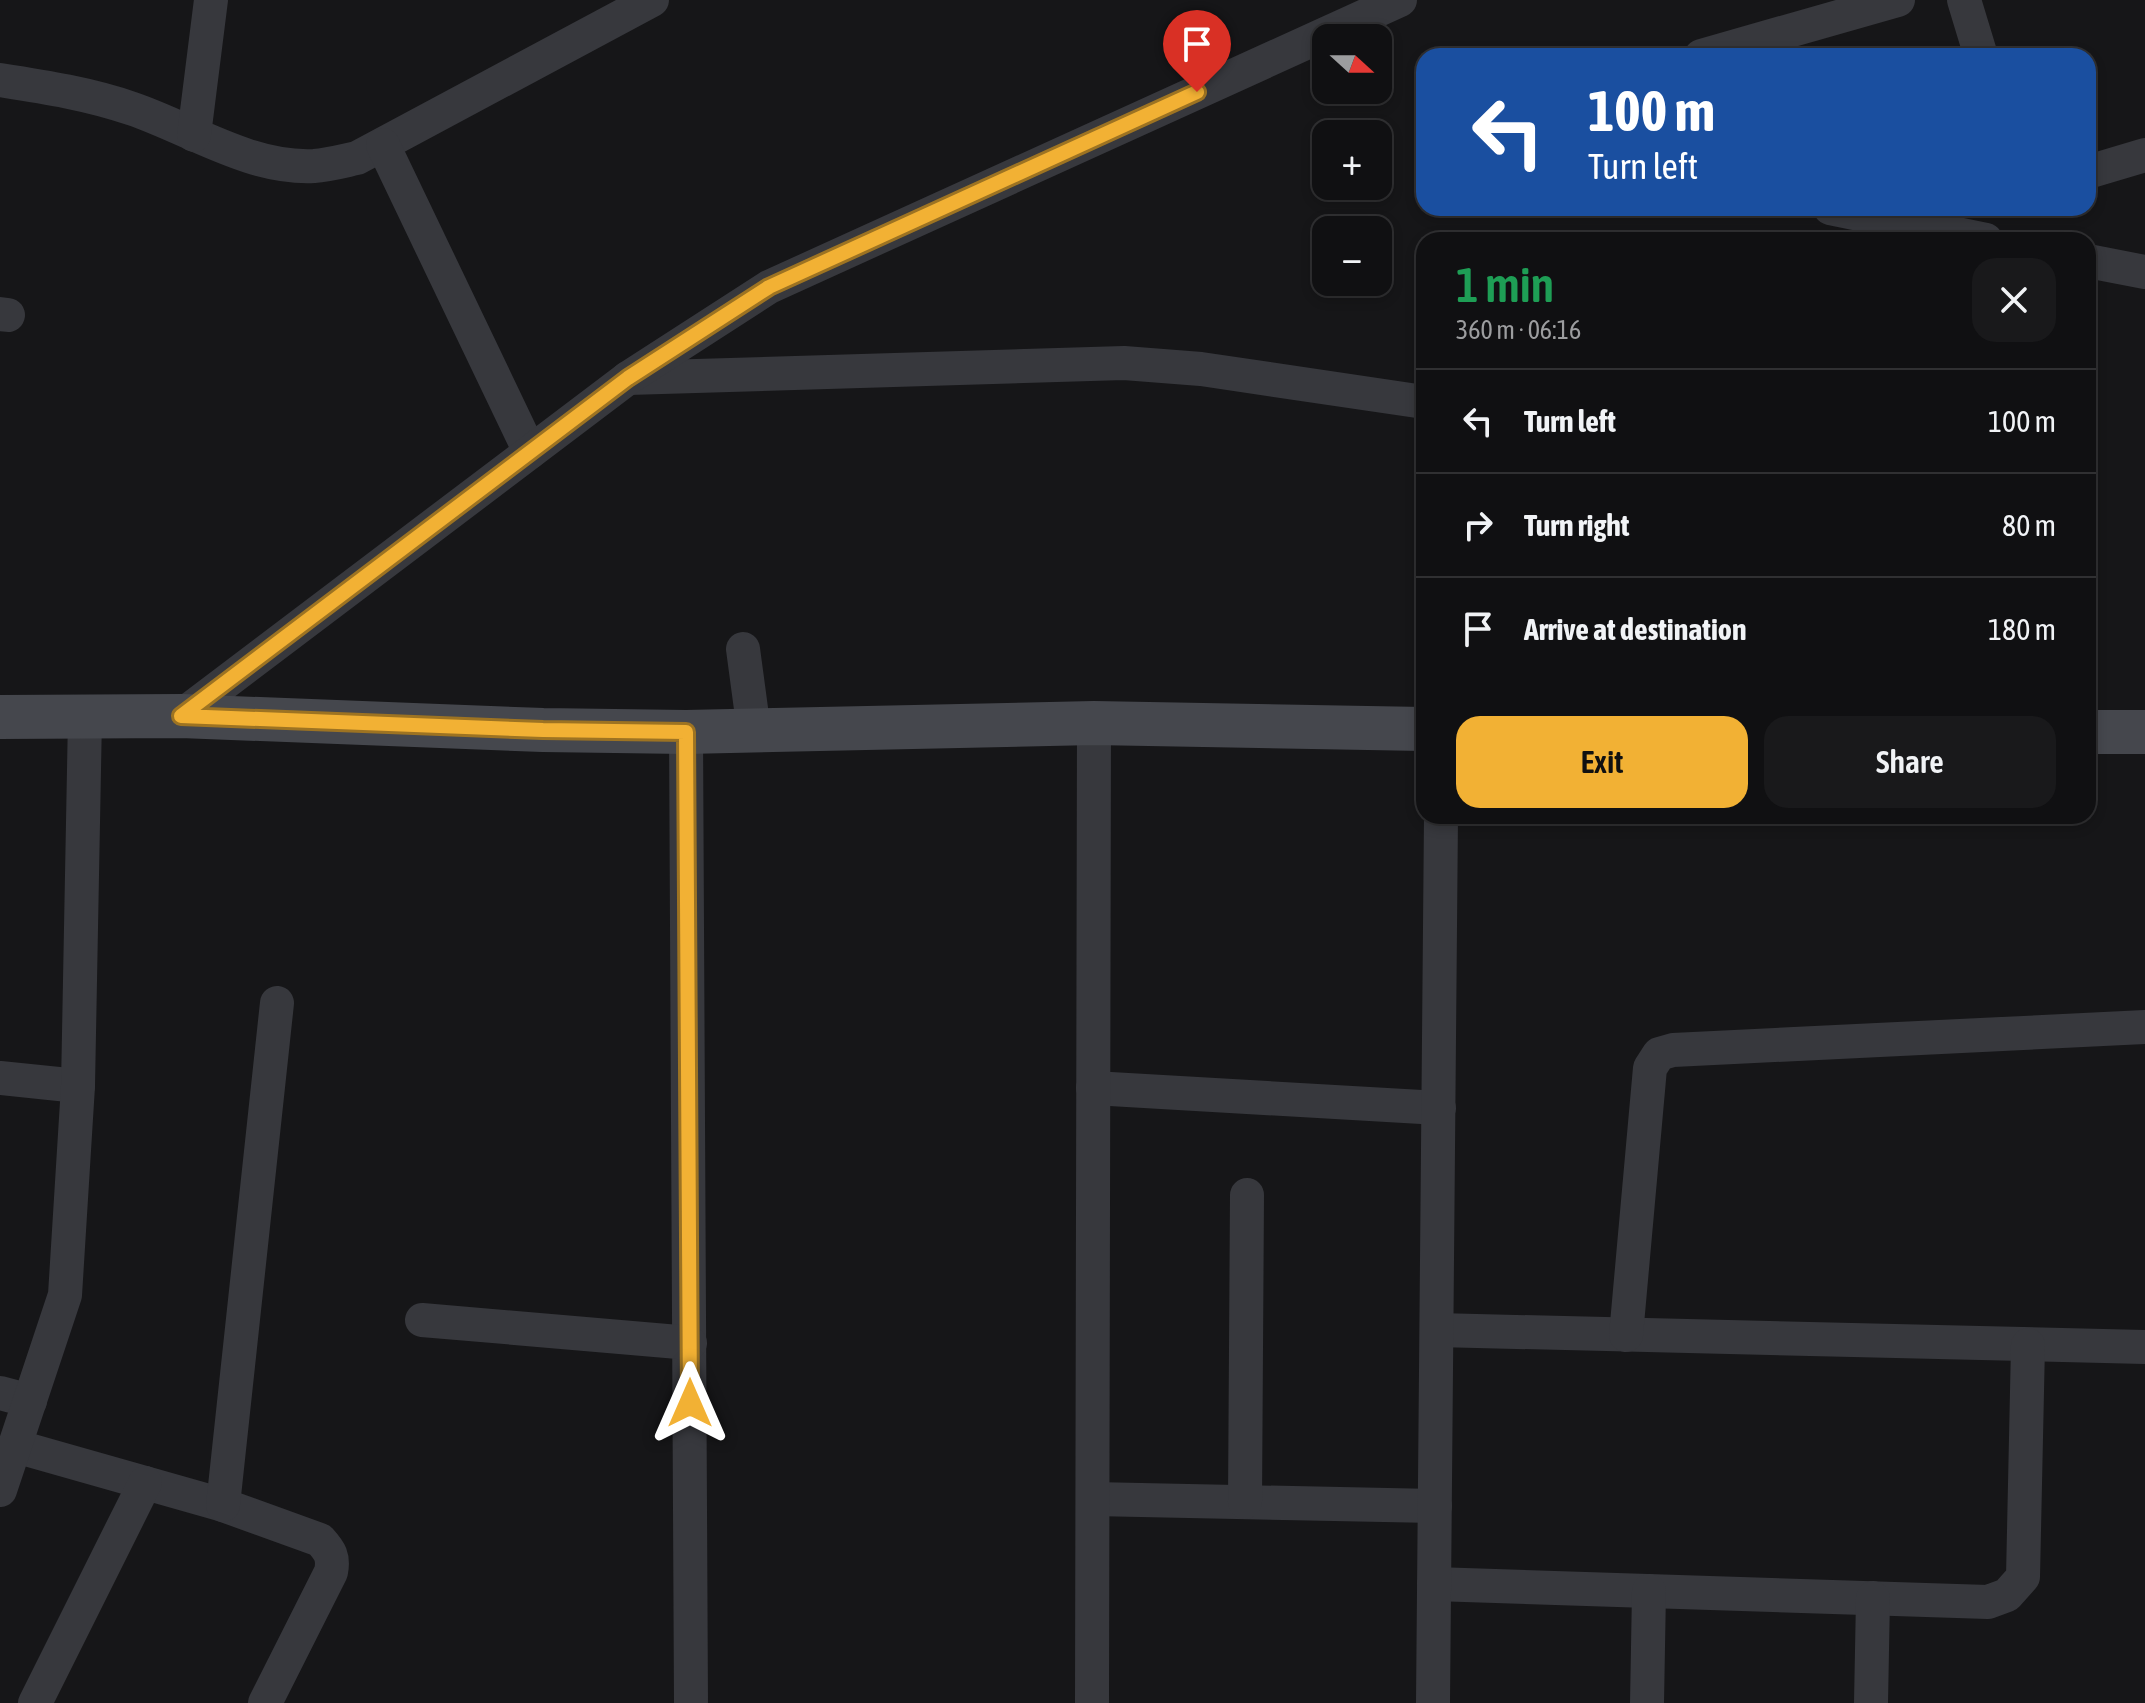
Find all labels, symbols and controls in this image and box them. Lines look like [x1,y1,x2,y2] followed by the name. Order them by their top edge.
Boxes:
[1163,10,1231,92] pin
[1175,22,1219,66] icon: arrive
[1312,24,1392,104] north arrow
[1312,24,1392,296] map controls
[1588,79,1715,143] text: 100 m
[1456,80,1560,184] icon: left
[1312,120,1392,200] button: +
[1588,145,1698,187] text: Turn left
[1312,216,1392,296] button: −
[1456,257,1554,312] text: 1 min
[1972,258,2056,342] button: close
[1456,315,1581,345] text: 360 m · 06:16
[1456,399,1500,443] icon: left
[1524,404,1616,438] text: Turn left
[1988,404,2056,438] text: 100 m
[1456,503,1500,547] icon: right
[1524,508,1630,542] text: Turn right
[2002,508,2056,542] text: 80 m
[1456,607,1500,651] icon: arrive
[1524,612,1746,646] text: Arrive at destination
[1988,612,2056,646] text: 180 m
[1456,716,1748,808] button: Exit
[1764,716,2056,808] button: Share
[648,1361,732,1445] position arrow

